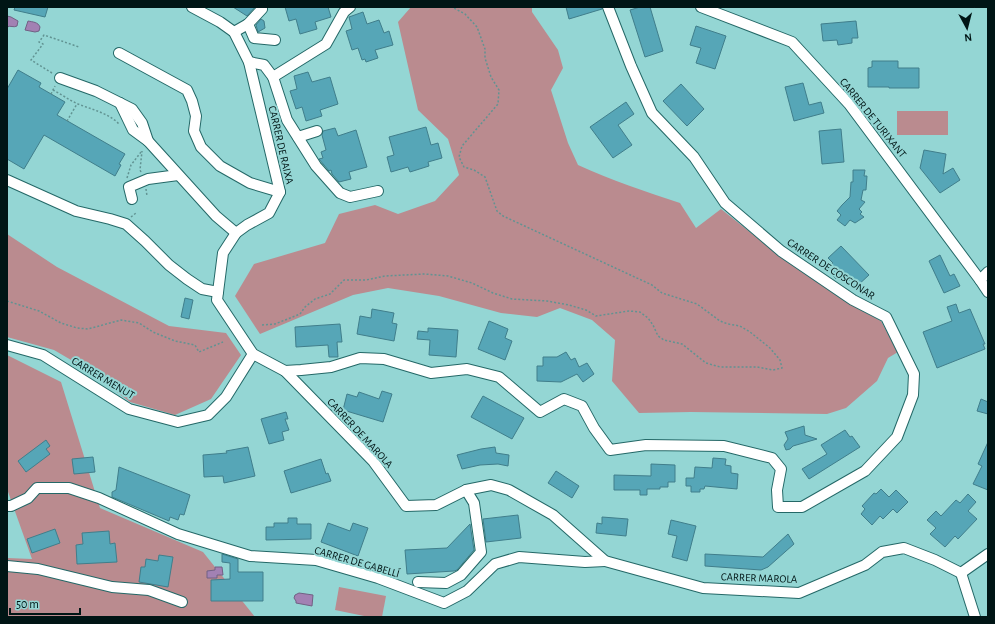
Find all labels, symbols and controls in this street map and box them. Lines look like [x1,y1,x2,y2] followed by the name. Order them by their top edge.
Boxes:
[947,8,987,48] north arrow
[964,32,973,43] text: N
[838,76,909,160] street label: CARRER DE TURIXANT
[267,105,296,186] street label: CARRER DE RAIXA
[785,237,877,301] street label: CARRER DE COSCONAR
[70,355,137,401] street label: CARRER MENUT
[325,396,395,470] street label: CARRER DE MAROLA
[313,544,401,579] street label: CARRER DE GABELLÍ
[721,571,798,585] street label: CARRER MAROLA
[10,590,80,616] scale bar
[16,598,39,610] text: 50 m

